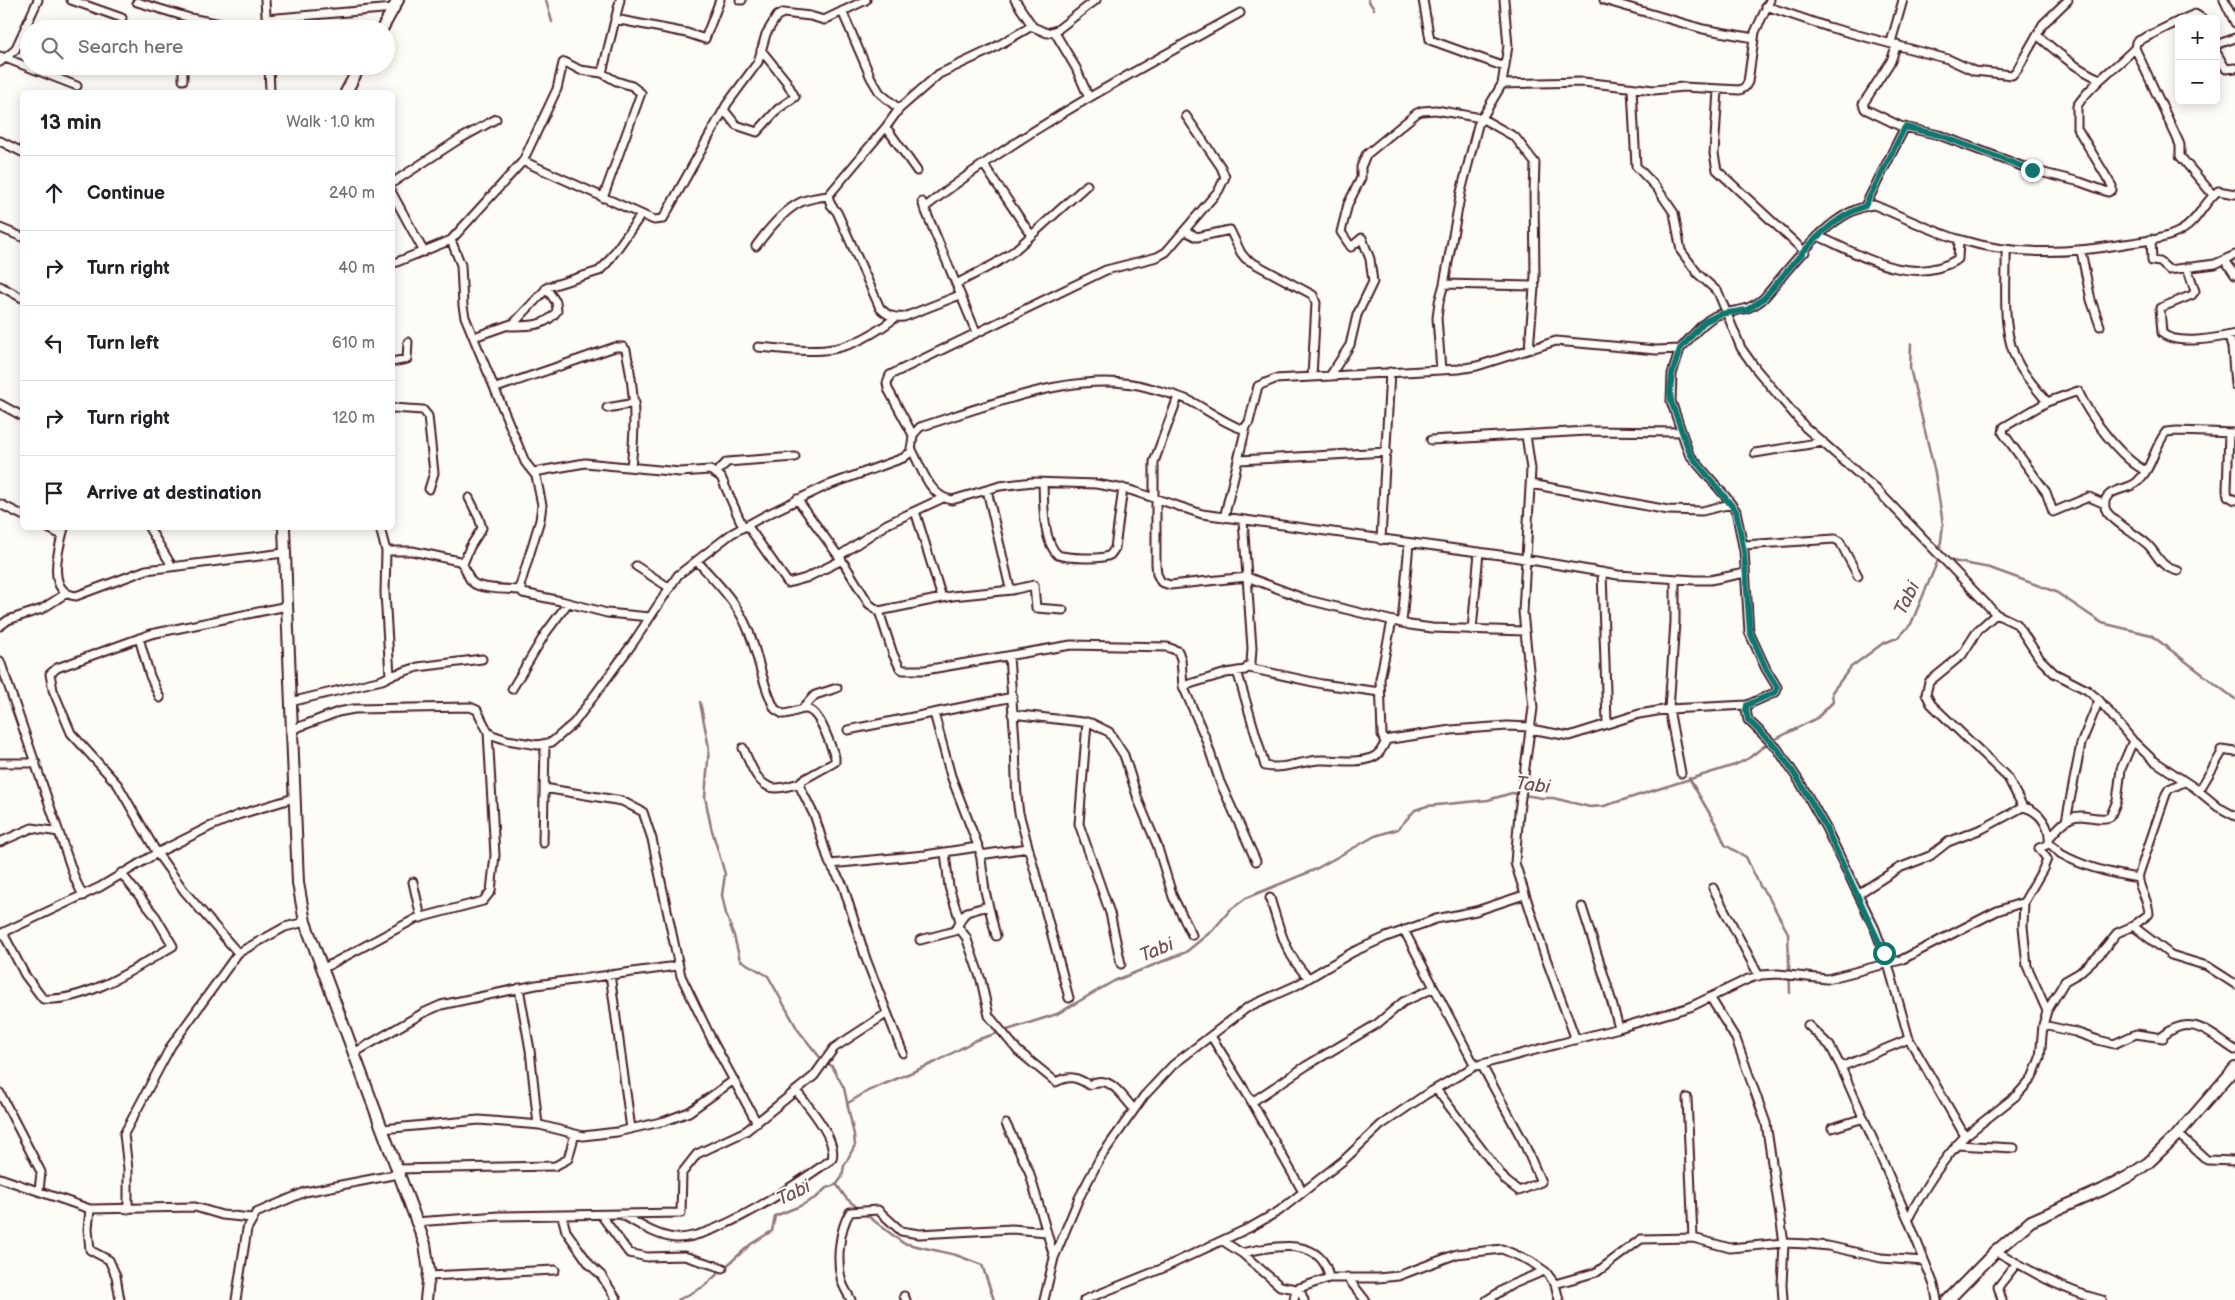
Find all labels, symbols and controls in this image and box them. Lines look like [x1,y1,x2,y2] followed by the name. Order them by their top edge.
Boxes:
[2175,15,2220,105] map controls
[2175,15,2220,60] button: +
[20,20,395,75] search box
[38,34,66,62] icon: search
[78,36,183,59] text: Search here
[2175,60,2220,105] button: −
[40,110,102,135] text: 13 min
[286,113,375,132] text: Walk · 1.0 km
[2021,159,2044,182] route end
[40,179,68,207] icon: ahead
[87,182,165,205] text: Continue
[329,184,375,203] text: 240 m
[40,254,68,282] icon: right
[87,257,170,280] text: Turn right
[338,259,375,278] text: 40 m
[40,329,68,357] icon: left
[87,332,159,355] text: Turn left
[332,334,375,353] text: 610 m
[40,404,68,432] icon: right
[87,407,170,430] text: Turn right
[332,409,375,428] text: 120 m
[40,479,68,507] icon: arrive
[87,482,262,505] text: Arrive at destination
[1889,577,1926,619] water label: Tabi
[1514,772,1552,799] water label: Tabi
[1136,933,1178,967] water label: Tabi
[1873,942,1896,965] route start
[773,1175,815,1211] water label: Tabi

